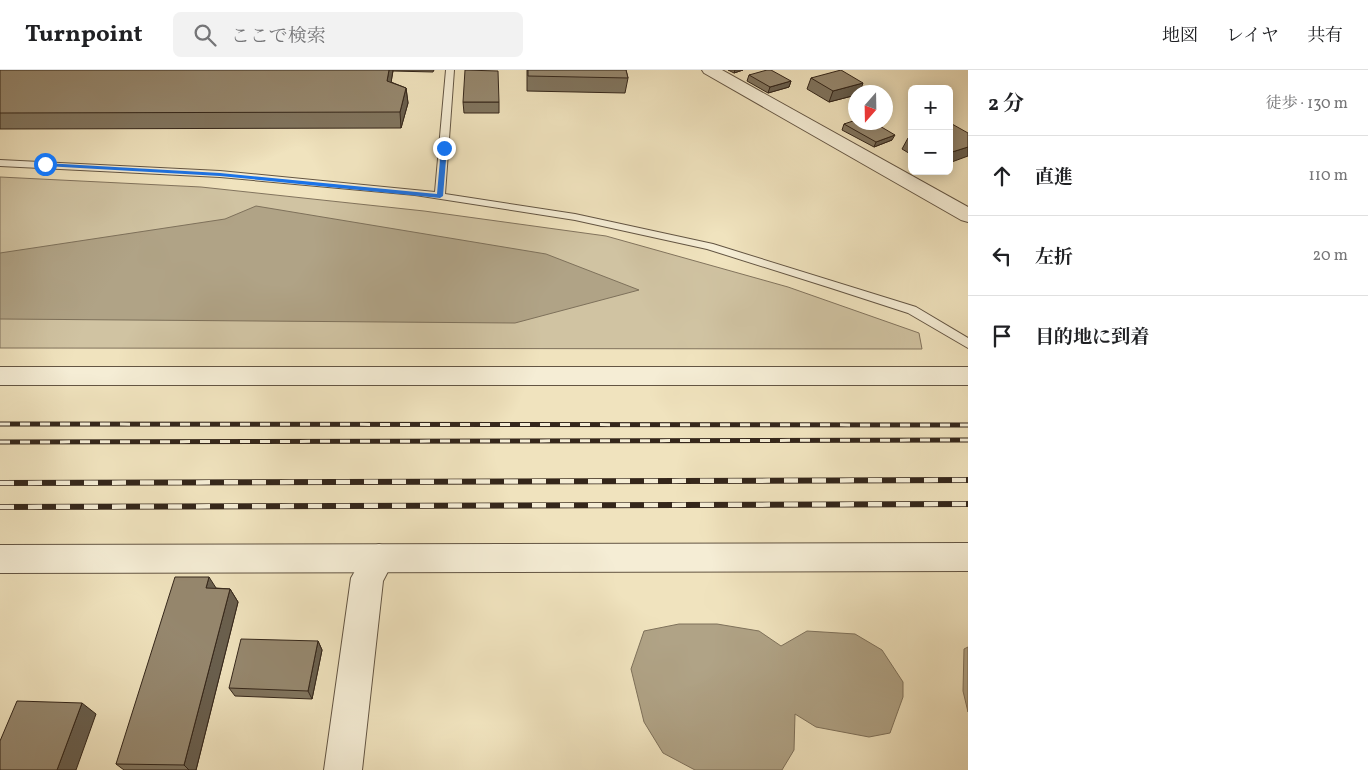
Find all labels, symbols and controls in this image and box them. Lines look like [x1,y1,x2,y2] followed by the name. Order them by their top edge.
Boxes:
[173,12,523,57] search box
[25,18,143,52] text: Turnpoint
[191,21,219,49] icon: search
[231,24,326,50] text: ここで検索
[1162,24,1198,49] text: 地図
[1226,24,1279,49] text: レイヤ
[1307,24,1343,49] text: 共有
[848,85,893,130] north arrow
[908,85,953,175] map controls
[908,85,953,130] button: +
[988,90,1024,119] text: 2 分
[1265,93,1348,115] text: 徒歩 · 130 m
[908,130,953,175] button: −
[433,137,456,160] route end
[34,153,57,176] route start
[988,162,1016,190] icon: ahead
[1035,165,1073,191] text: 直進
[1309,165,1348,187] text: 110 m
[988,242,1016,270] icon: left
[1035,245,1073,271] text: 左折
[1313,245,1348,267] text: 20 m
[988,322,1016,350] icon: arrive
[1035,325,1149,351] text: 目的地に到着

